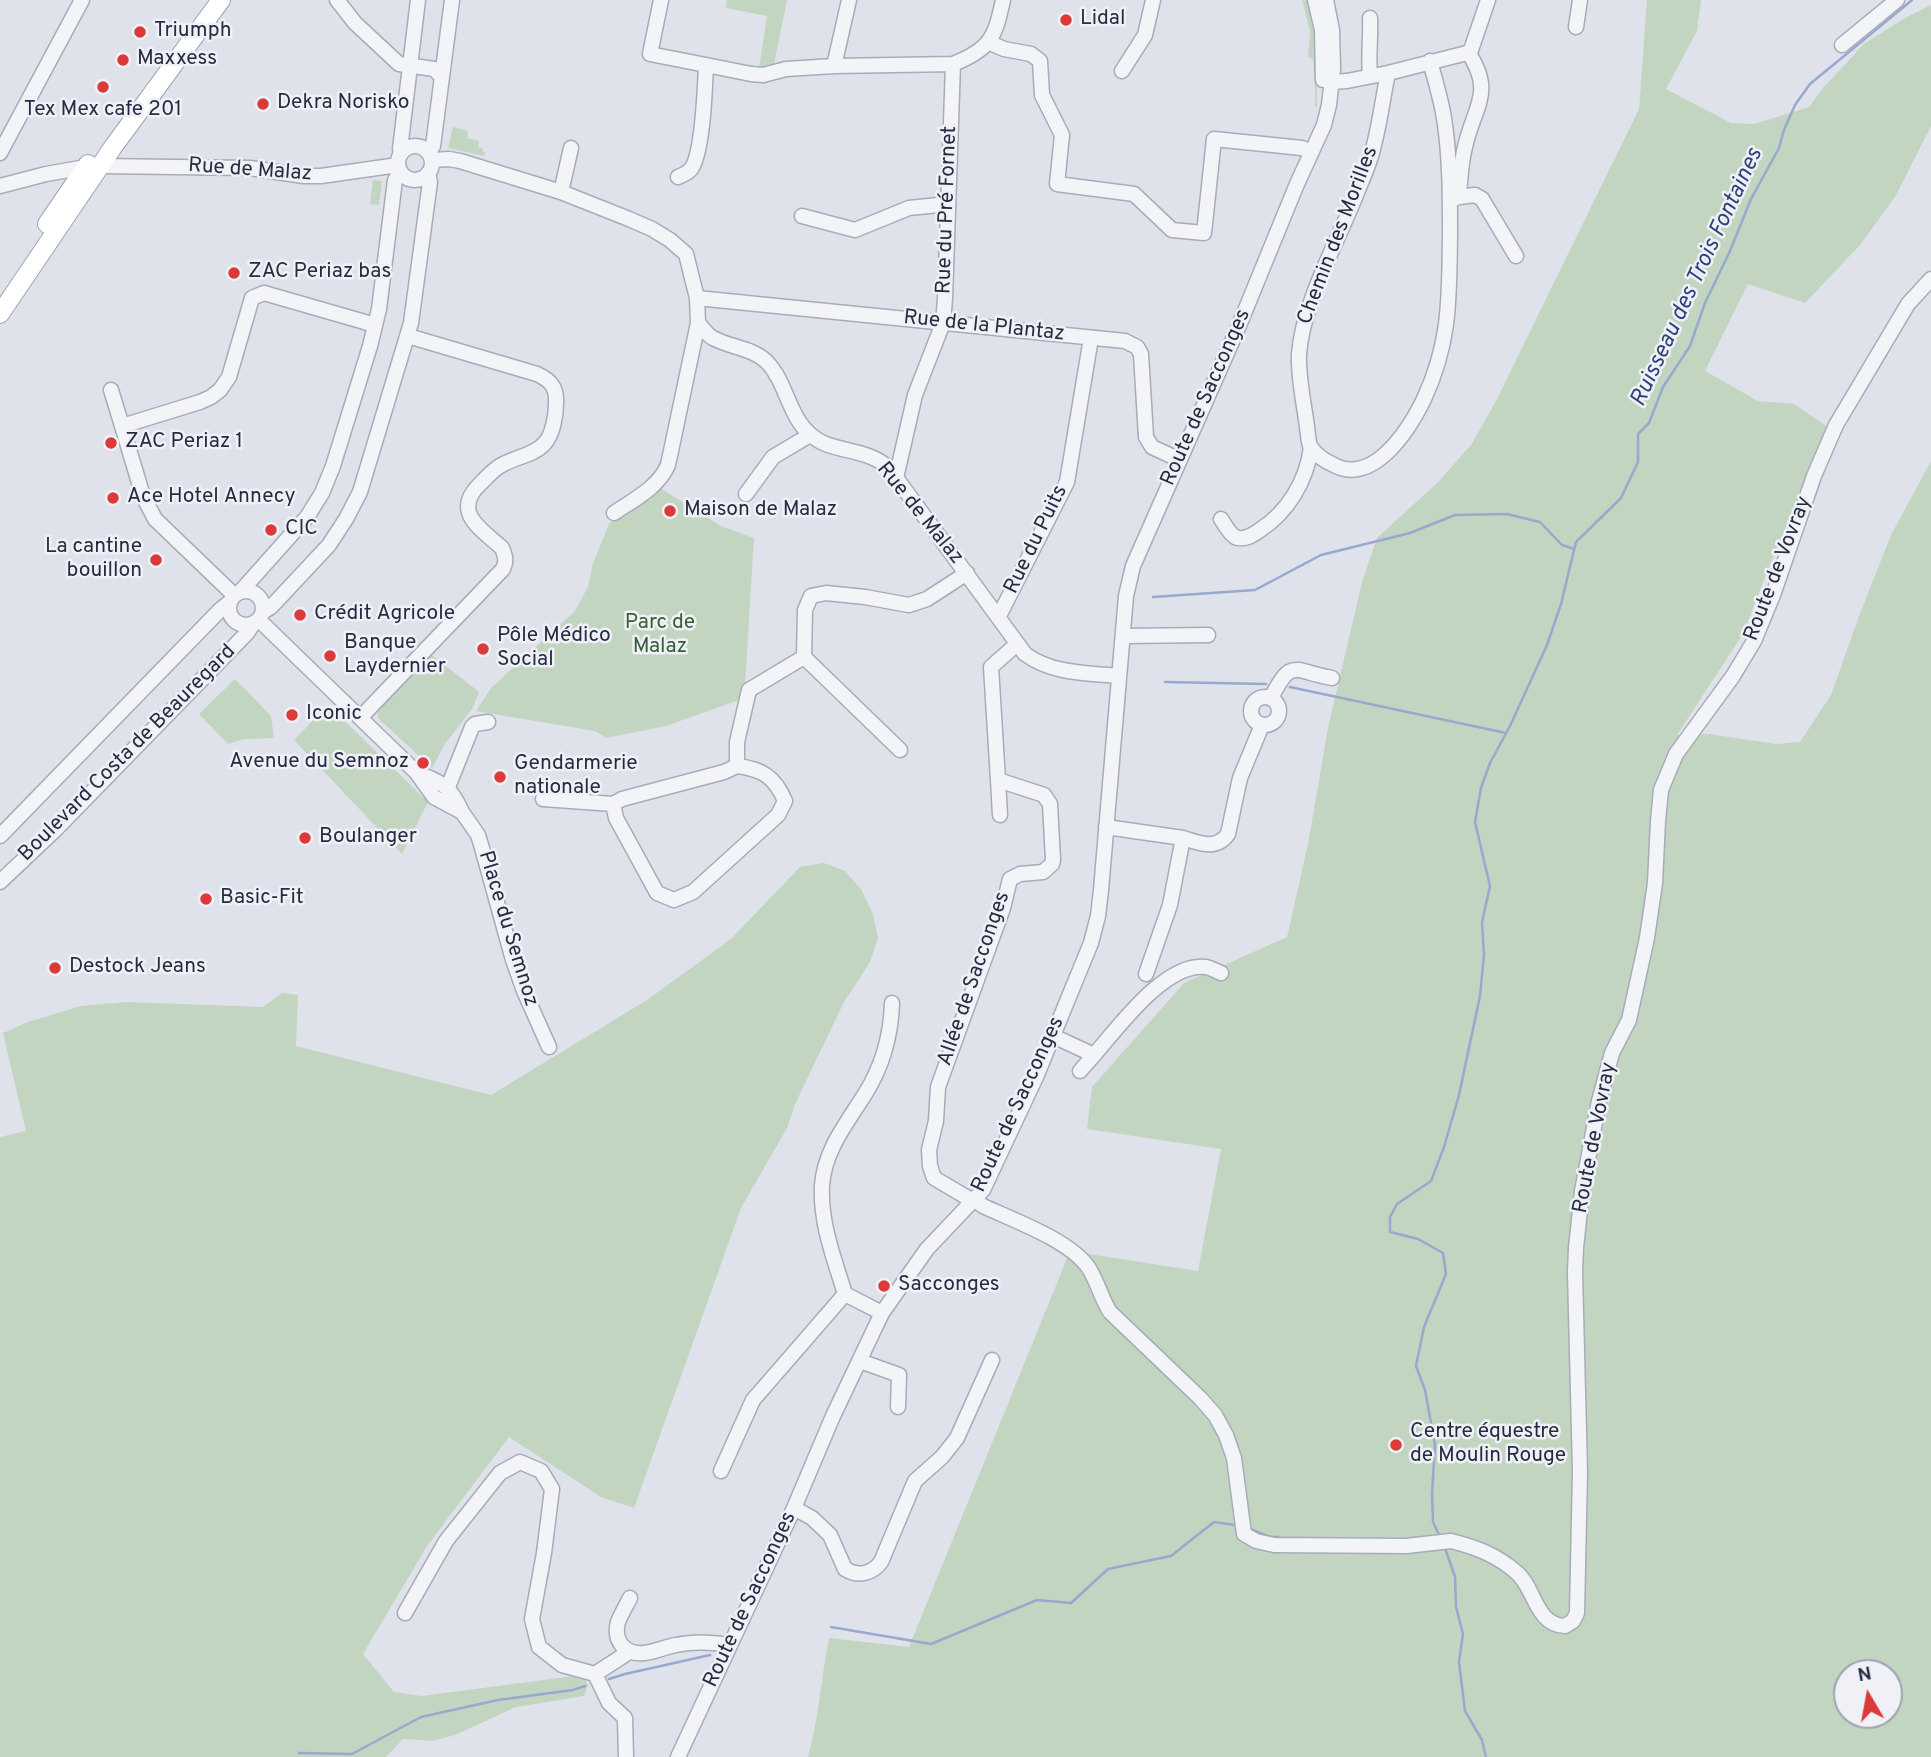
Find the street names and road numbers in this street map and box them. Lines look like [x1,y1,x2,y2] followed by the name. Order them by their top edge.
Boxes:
[932,125,964,295] street label: Rue du Pré Fornet
[1293,143,1385,329] street label: Chemin des Morilles
[187,154,313,188] street label: Rue de Malaz
[902,306,1066,348] street label: Rue de la Plantaz
[1157,306,1257,490] street label: Route de Sacconges
[870,458,968,570] street label: Rue de Malaz
[1000,482,1074,598] street label: Rue du Puits
[1740,493,1818,645] street label: Route de Vovray
[14,640,242,868] street label: Boulevard Costa de Beauregard
[471,848,543,1010] street label: Place du Semnoz
[933,889,1017,1069] street label: Allée de Sacconges
[967,1013,1071,1197] street label: Route de Sacconges
[1569,1060,1623,1216] street label: Route de Vovray
[699,1508,803,1692] street label: Route de Sacconges

